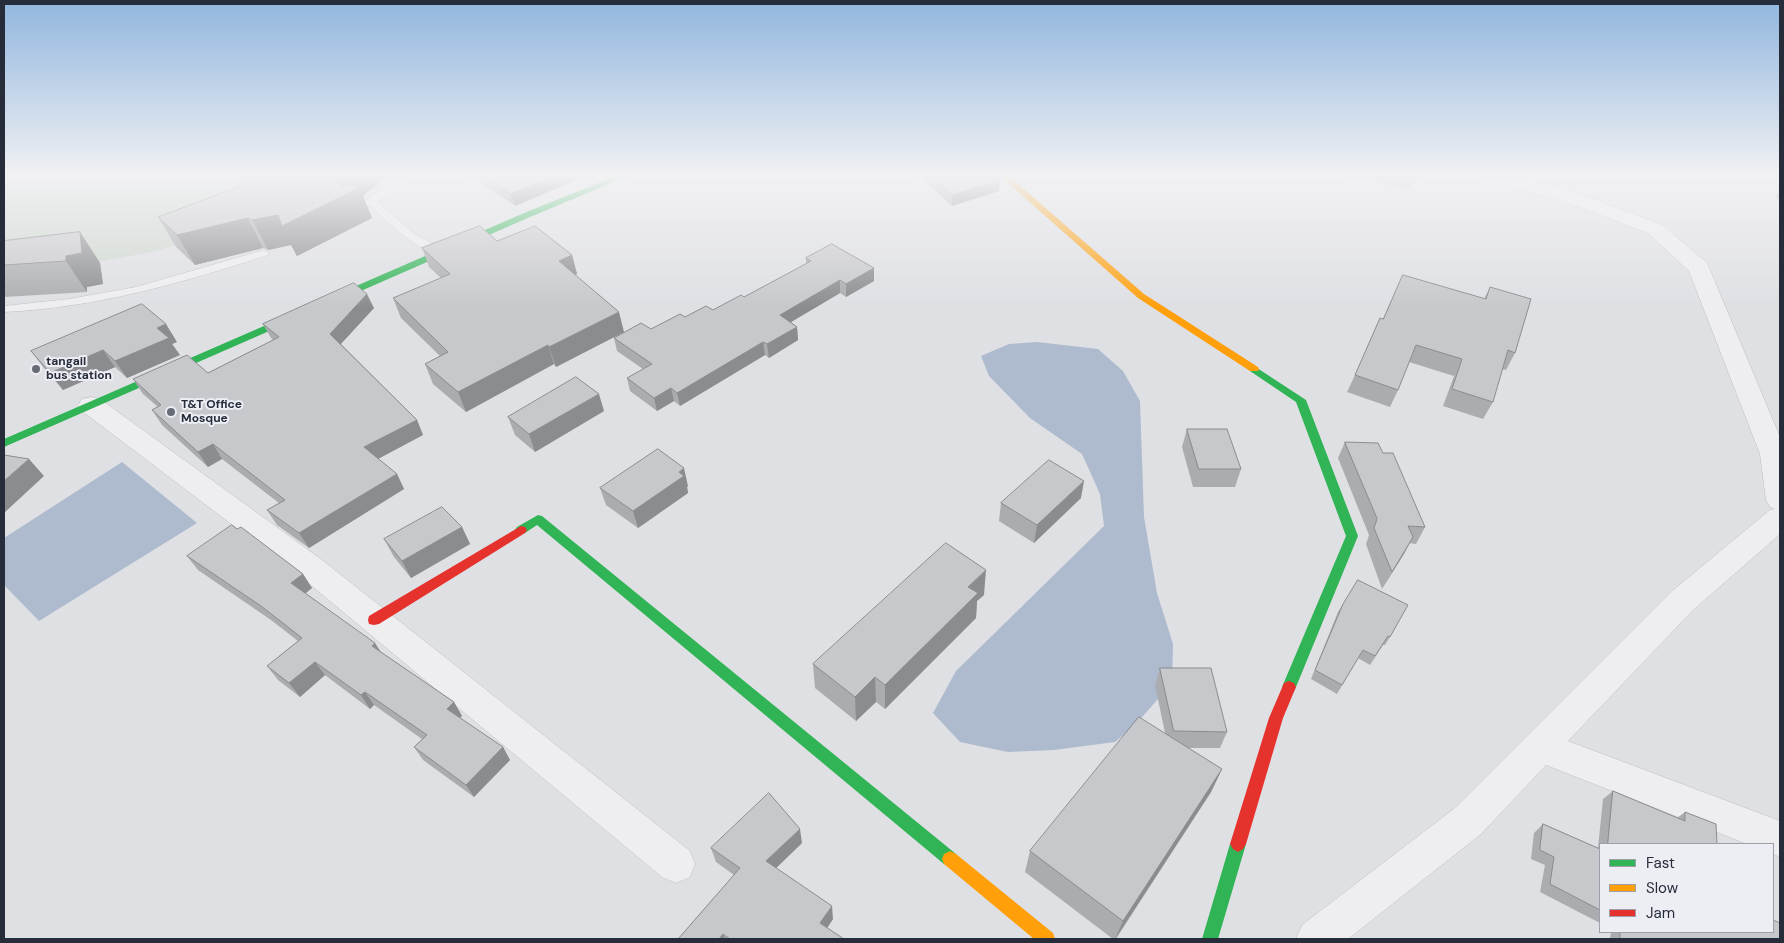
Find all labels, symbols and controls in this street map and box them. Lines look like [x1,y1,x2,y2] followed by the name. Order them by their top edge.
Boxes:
[46,355,112,383] place label: tangail bus station
[30,363,42,375] marker: tangail bus station
[181,398,242,426] place label: T&T Office Mosque
[165,406,177,418] marker: T&T Office Mosque
[1599,843,1774,933] legend
[1646,853,1675,873] text: Fast
[1646,878,1678,898] text: Slow
[1646,903,1675,923] text: Jam

